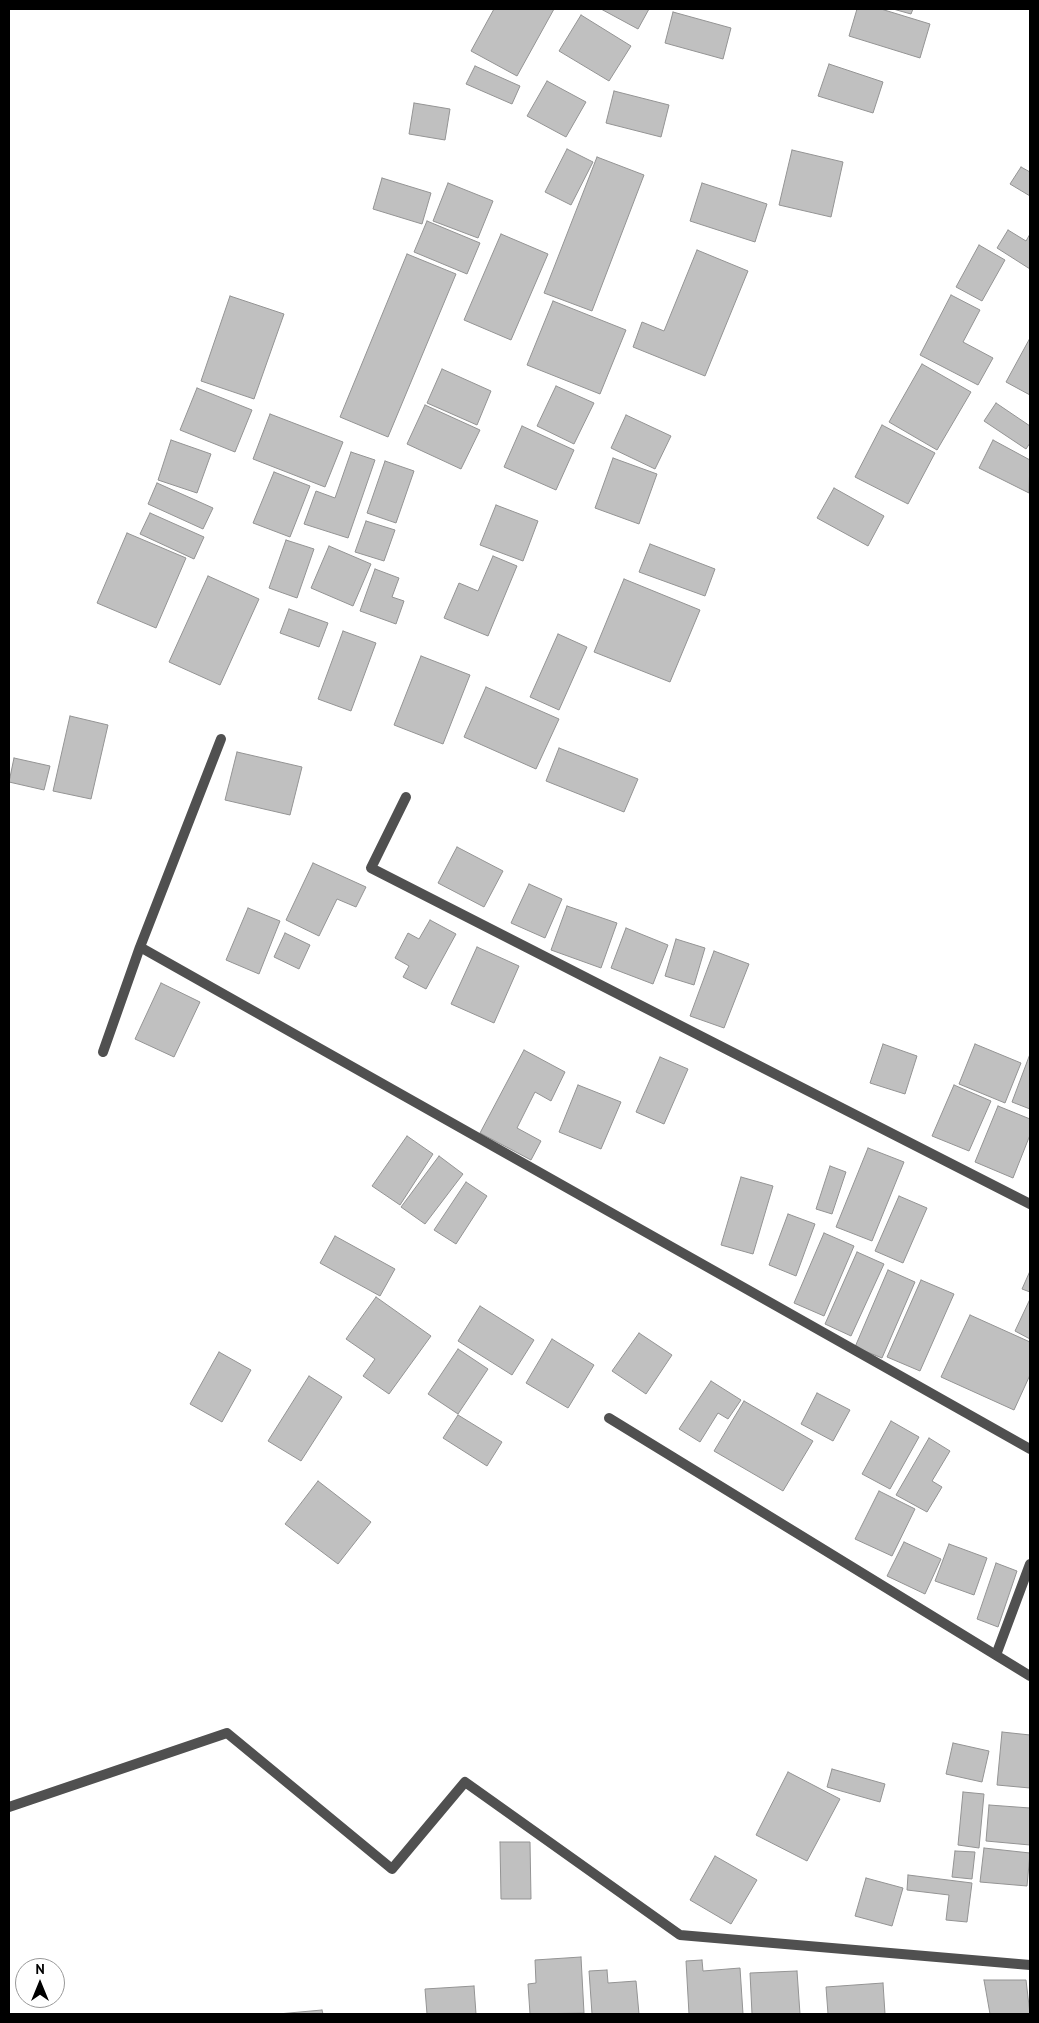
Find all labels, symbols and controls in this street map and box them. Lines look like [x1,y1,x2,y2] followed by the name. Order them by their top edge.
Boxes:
[15,1958,65,2008] north arrow
[35,1960,45,1978] text: N

